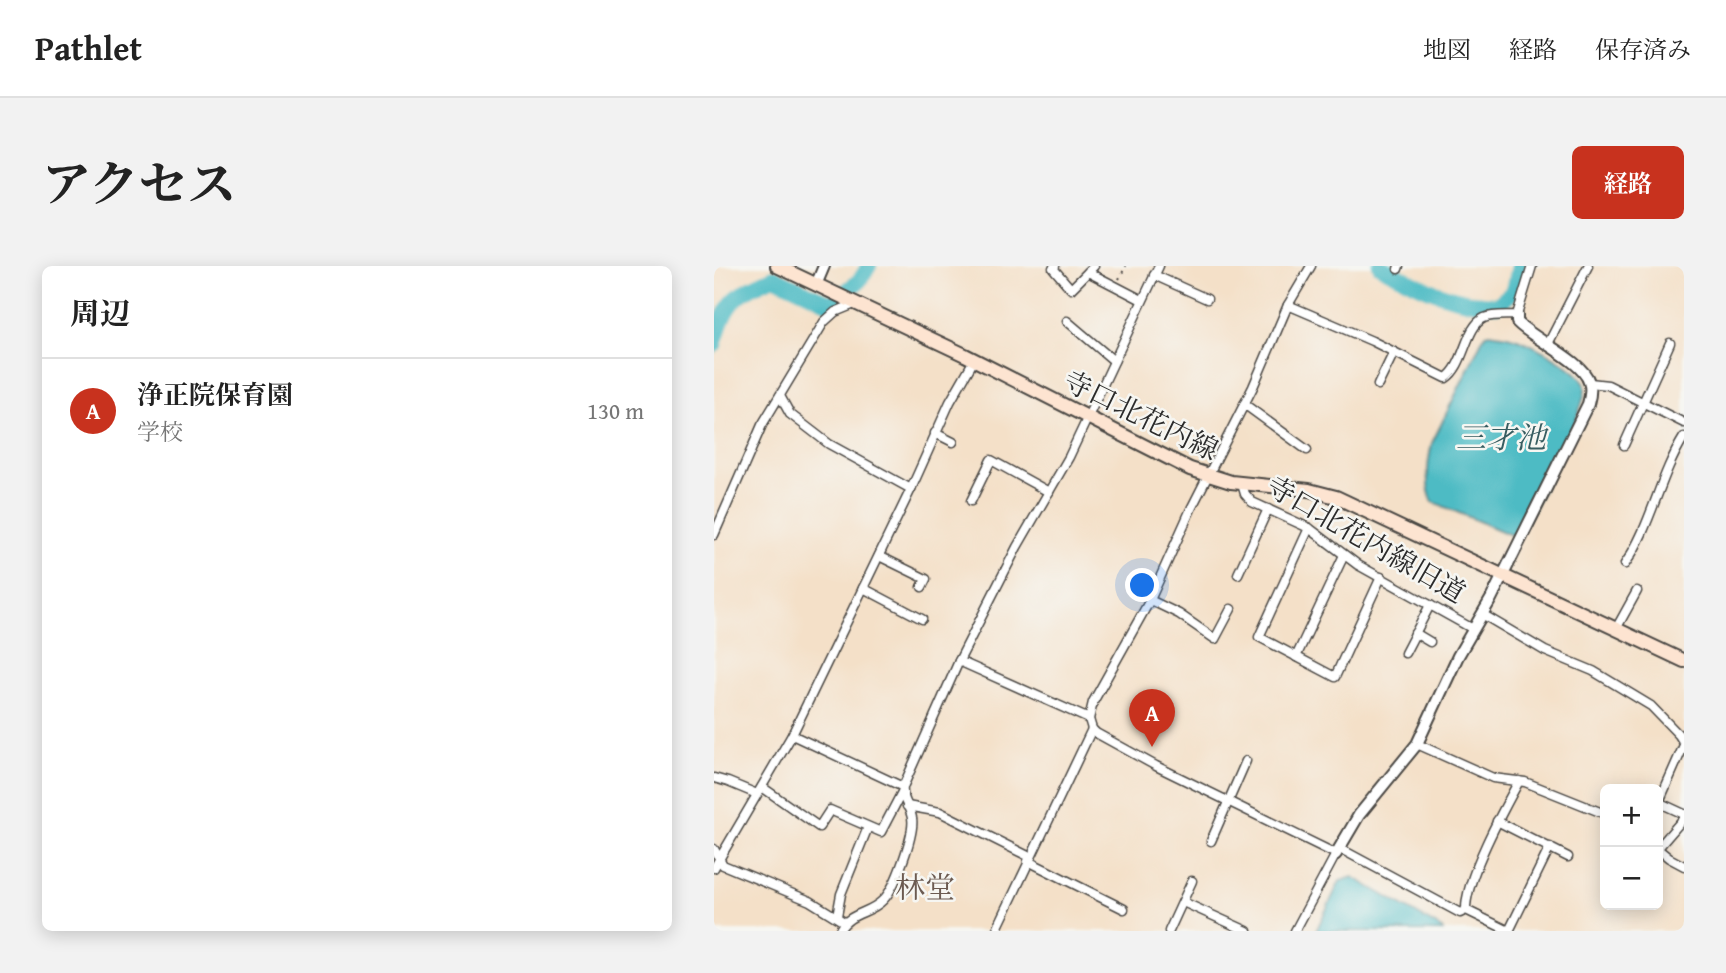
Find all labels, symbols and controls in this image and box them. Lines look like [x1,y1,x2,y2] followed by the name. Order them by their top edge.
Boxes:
[35,24,142,72] text: Pathlet
[1423,32,1471,67] text: 地図
[1509,32,1557,67] text: 経路
[1595,32,1691,67] text: 保存済み
[1572,146,1684,219] button: 経路
[42,147,237,219] text: アクセス
[70,291,130,335] text: 周辺
[1057,359,1226,470] street label: 寺口北花内線
[137,375,293,414] text: 浄正院保育園
[86,394,100,427] text: A
[587,394,644,427] text: 130 m
[137,415,183,448] text: 学校
[1456,415,1549,459] water label: 三才池
[1259,465,1474,612] street label: 寺口北花内線旧道
[1125,568,1159,602] your location
[1129,689,1175,747] pin: A
[1600,784,1663,910] map controls
[1600,784,1663,847] button: +
[1600,847,1663,910] button: −
[895,865,955,909] district label: 林堂

